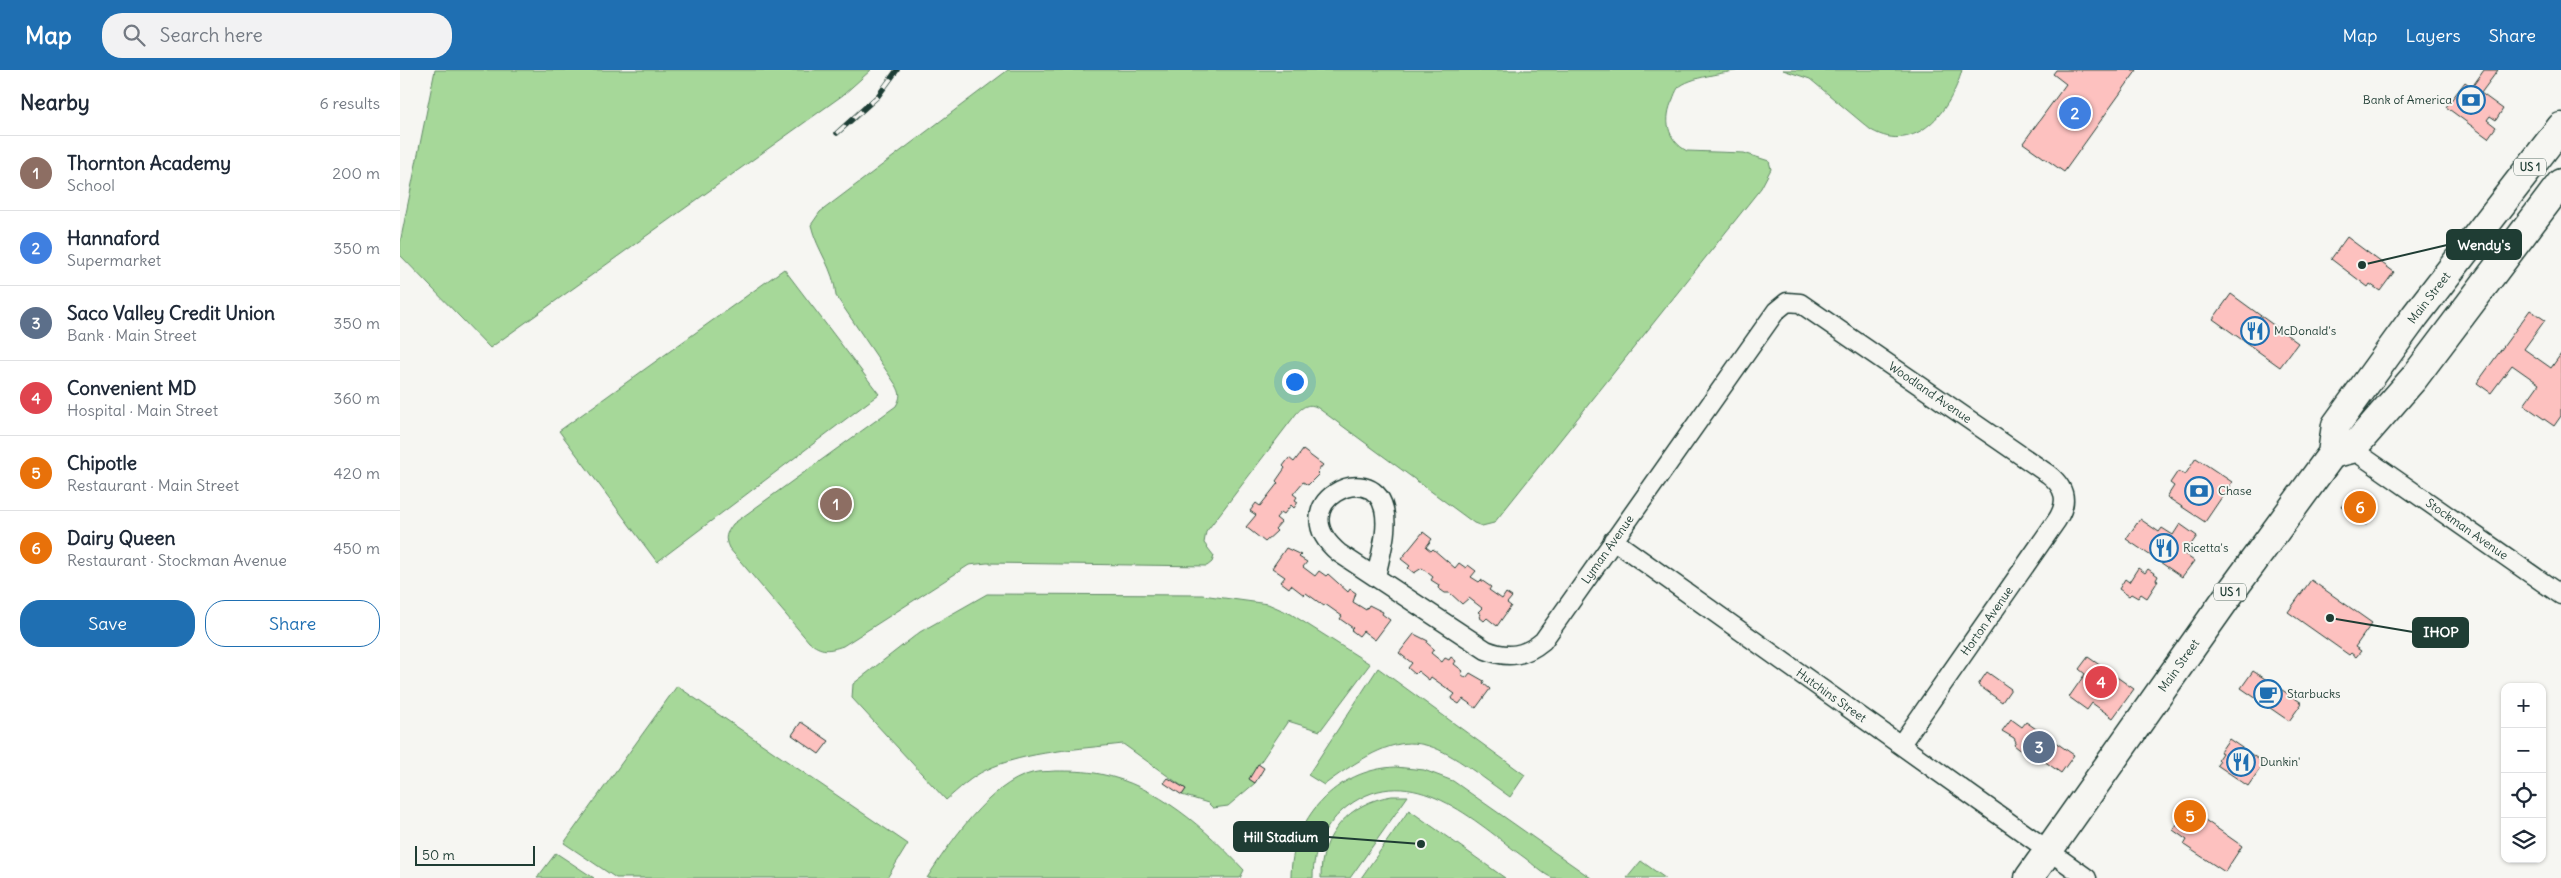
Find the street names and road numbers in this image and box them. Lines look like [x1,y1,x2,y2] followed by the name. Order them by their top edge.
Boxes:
[2514,158,2546,175] road number: US 1
[2404,269,2453,326] street label: Main Street
[1886,358,1975,426] street label: Woodland Avenue
[2423,495,2511,563] street label: Stockman Avenue
[1578,512,1637,586] street label: Lyman Avenue
[1957,583,2016,658] street label: Horton Avenue
[2214,584,2246,600] road number: US 1
[2155,636,2202,695] street label: Main Street
[1793,665,1870,725] street label: Hutchins Street

